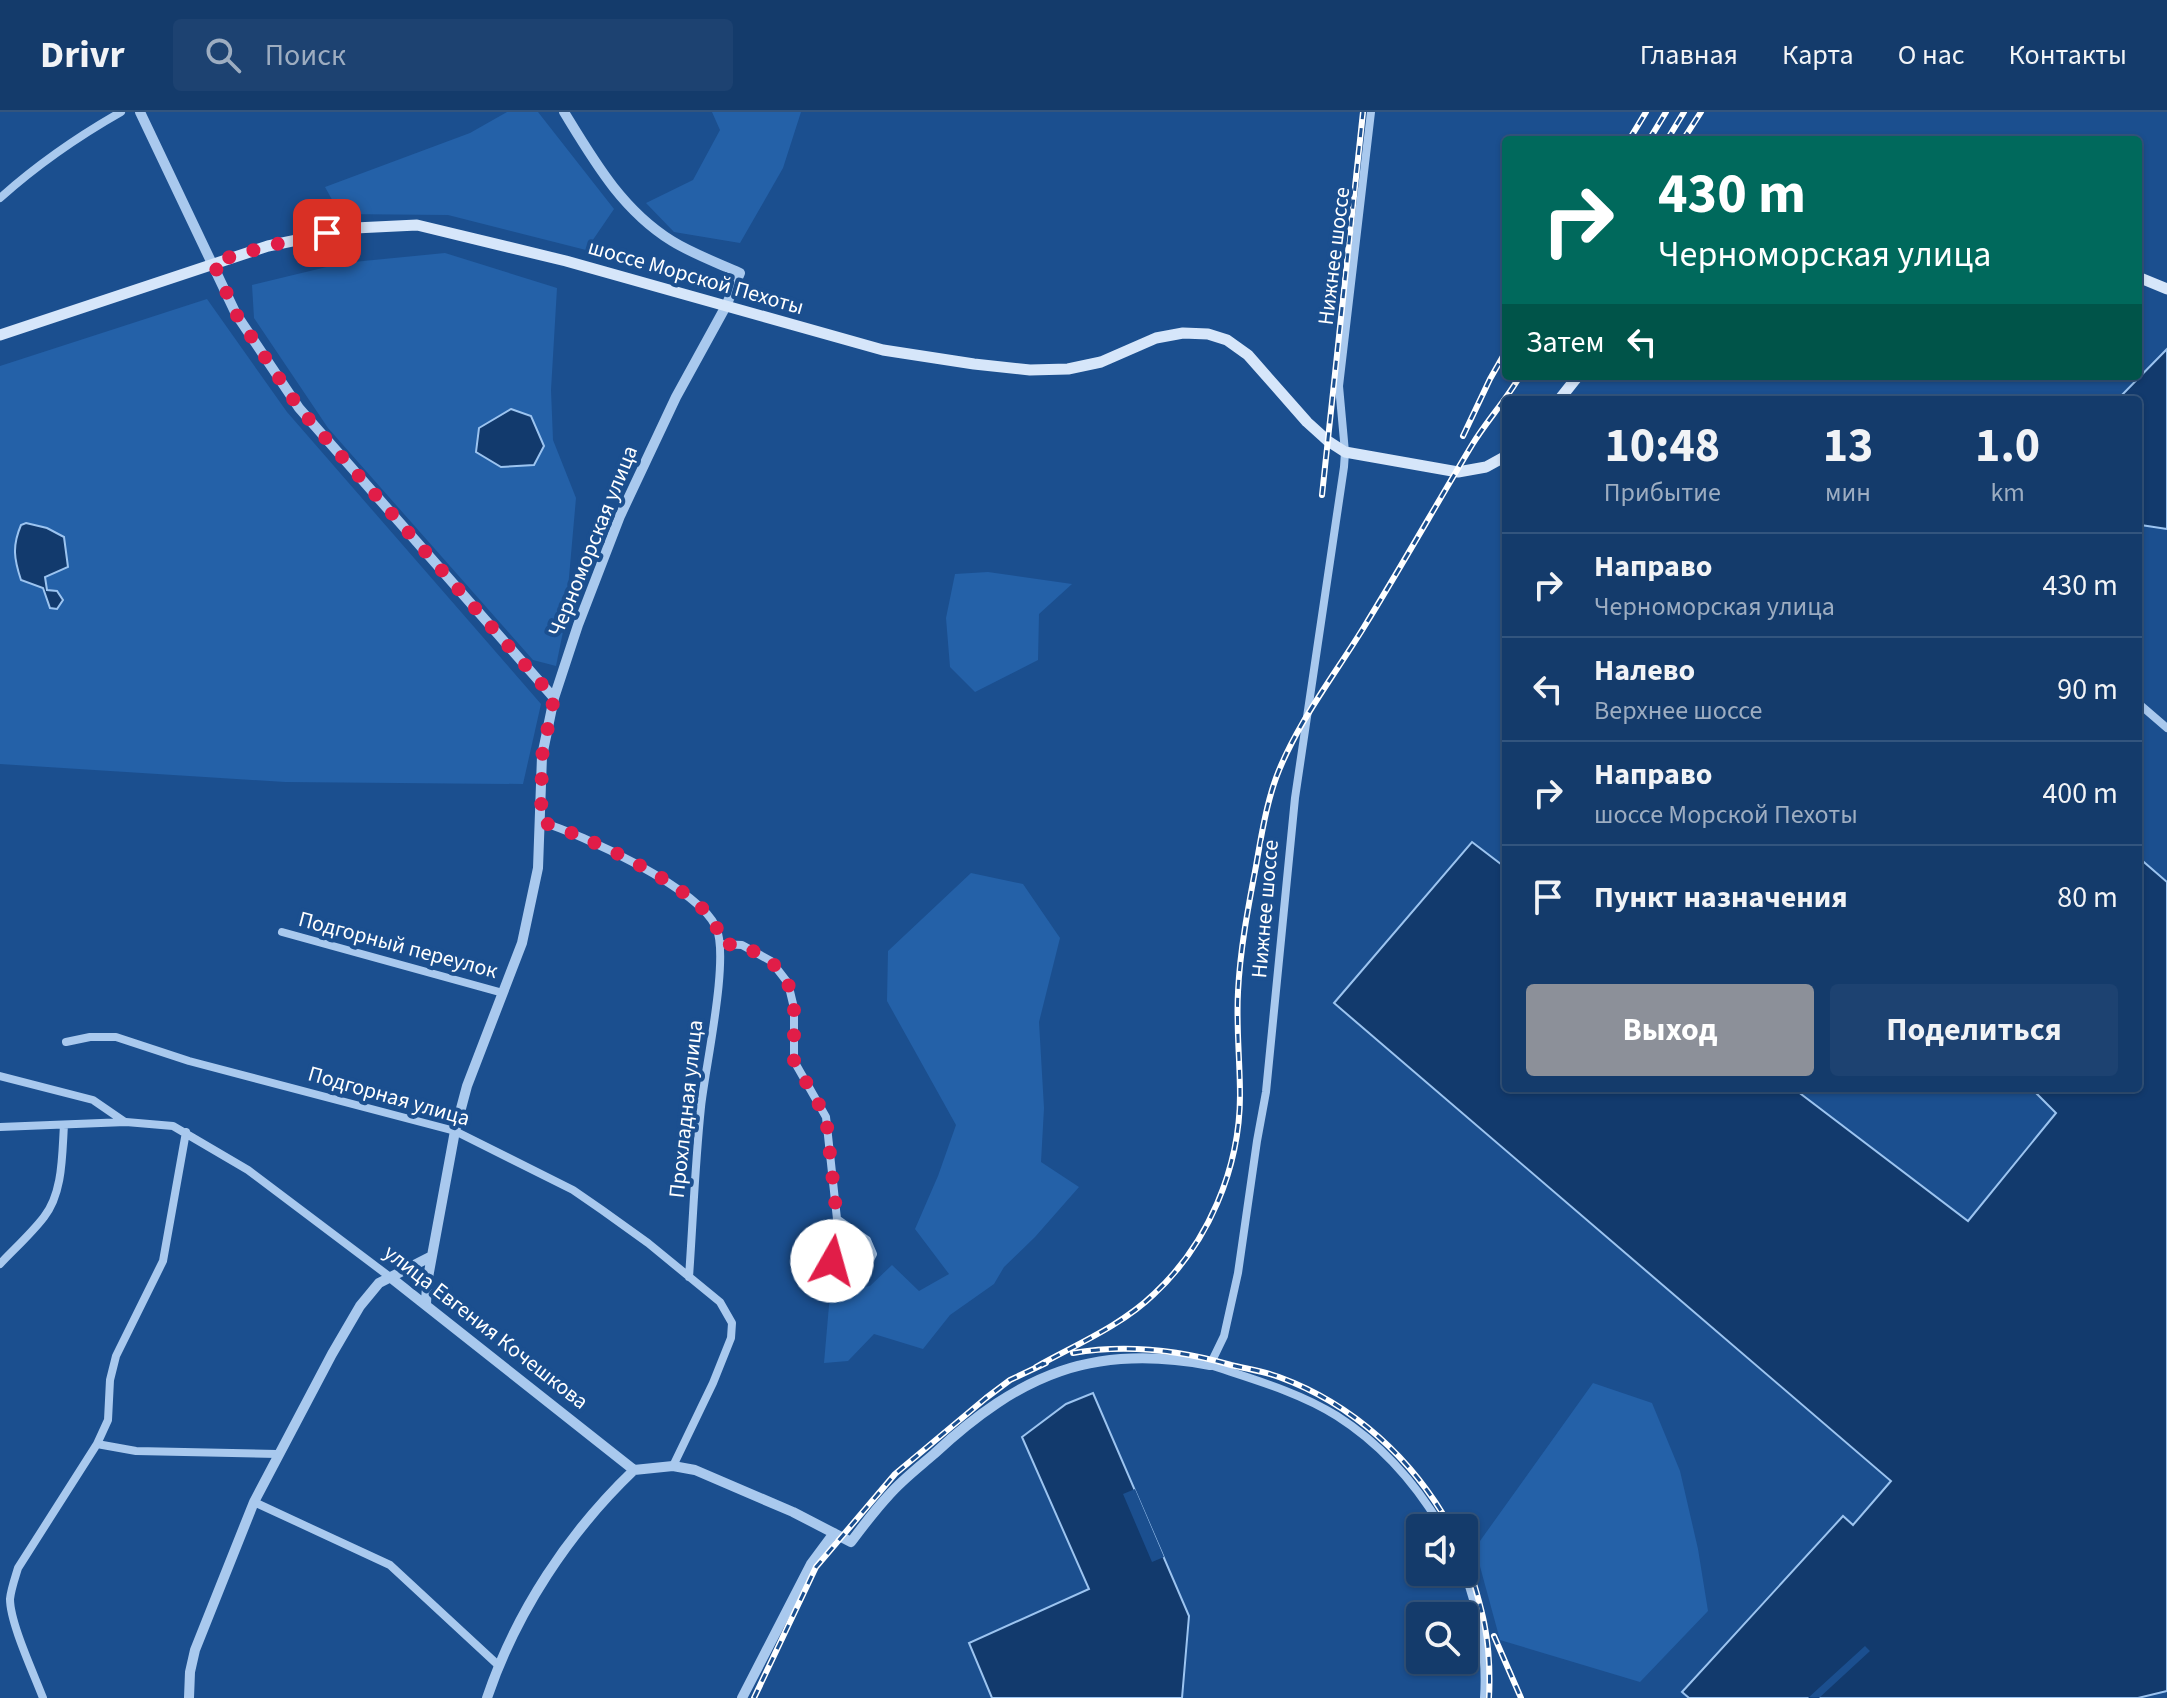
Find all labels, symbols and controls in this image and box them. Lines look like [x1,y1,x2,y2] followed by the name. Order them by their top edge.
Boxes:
[173,19,733,91] search box
[40,28,125,82] text: Drivr
[201,33,245,77] icon: search
[265,34,346,77] text: Поиск
[1640,35,1738,75] text: Главная
[1782,35,1854,75] text: Карта
[1898,35,1965,75] text: О нас
[2009,35,2127,75] text: Контакты
[1658,155,1806,234] text: 430 m
[1526,168,1630,272] icon: right
[1310,185,1358,327] street label: Нижнее шоссе
[293,199,361,267] pin
[305,211,349,255] icon: arrive
[1658,229,1992,280] text: Черноморская улица
[584,231,808,323] street label: шоссе Морской Пехоты
[1620,320,1664,364] icon: left
[1526,321,1604,364] text: Затем
[1604,412,1720,480] text: 10:48
[1823,412,1873,480] text: 13
[1975,412,2040,480] text: 1.0
[540,441,646,641] street label: Черноморская улица
[1604,474,1721,511] text: Прибытие
[1825,474,1871,511] text: мин
[1990,474,2025,511] text: km
[1594,545,1712,588] text: Направо
[1526,563,1570,607] icon: right
[2042,564,2118,607] text: 430 m
[1594,588,1835,625] text: Черноморская улица
[1594,649,1695,692] text: Налево
[1526,667,1570,711] icon: left
[2057,668,2118,711] text: 90 m
[1594,692,1762,729] text: Верхнее шоссе
[1594,753,1712,796] text: Направо
[1526,771,1570,815] icon: right
[2042,772,2118,815] text: 400 m
[1594,796,1858,833] text: шоссе Морской Пехоты
[1243,838,1287,980] street label: Нижнее шоссе
[1526,875,1570,919] icon: arrive
[1594,876,1848,919] text: Пункт назначения
[2057,876,2118,919] text: 80 m
[295,903,501,987] street label: Подгорный переулок
[1526,984,1814,1076] button: Выход
[1830,984,2118,1076] button: Поделиться
[661,1018,711,1200] street label: Прохладная улица
[304,1058,474,1134] street label: Подгорная улица
[790,1219,874,1303] position arrow
[377,1237,595,1417] street label: улица Евгения Кочешкова
[1406,1514,1478,1674] map controls
[1406,1514,1478,1586] button: sound
[1406,1602,1478,1674] button: search

